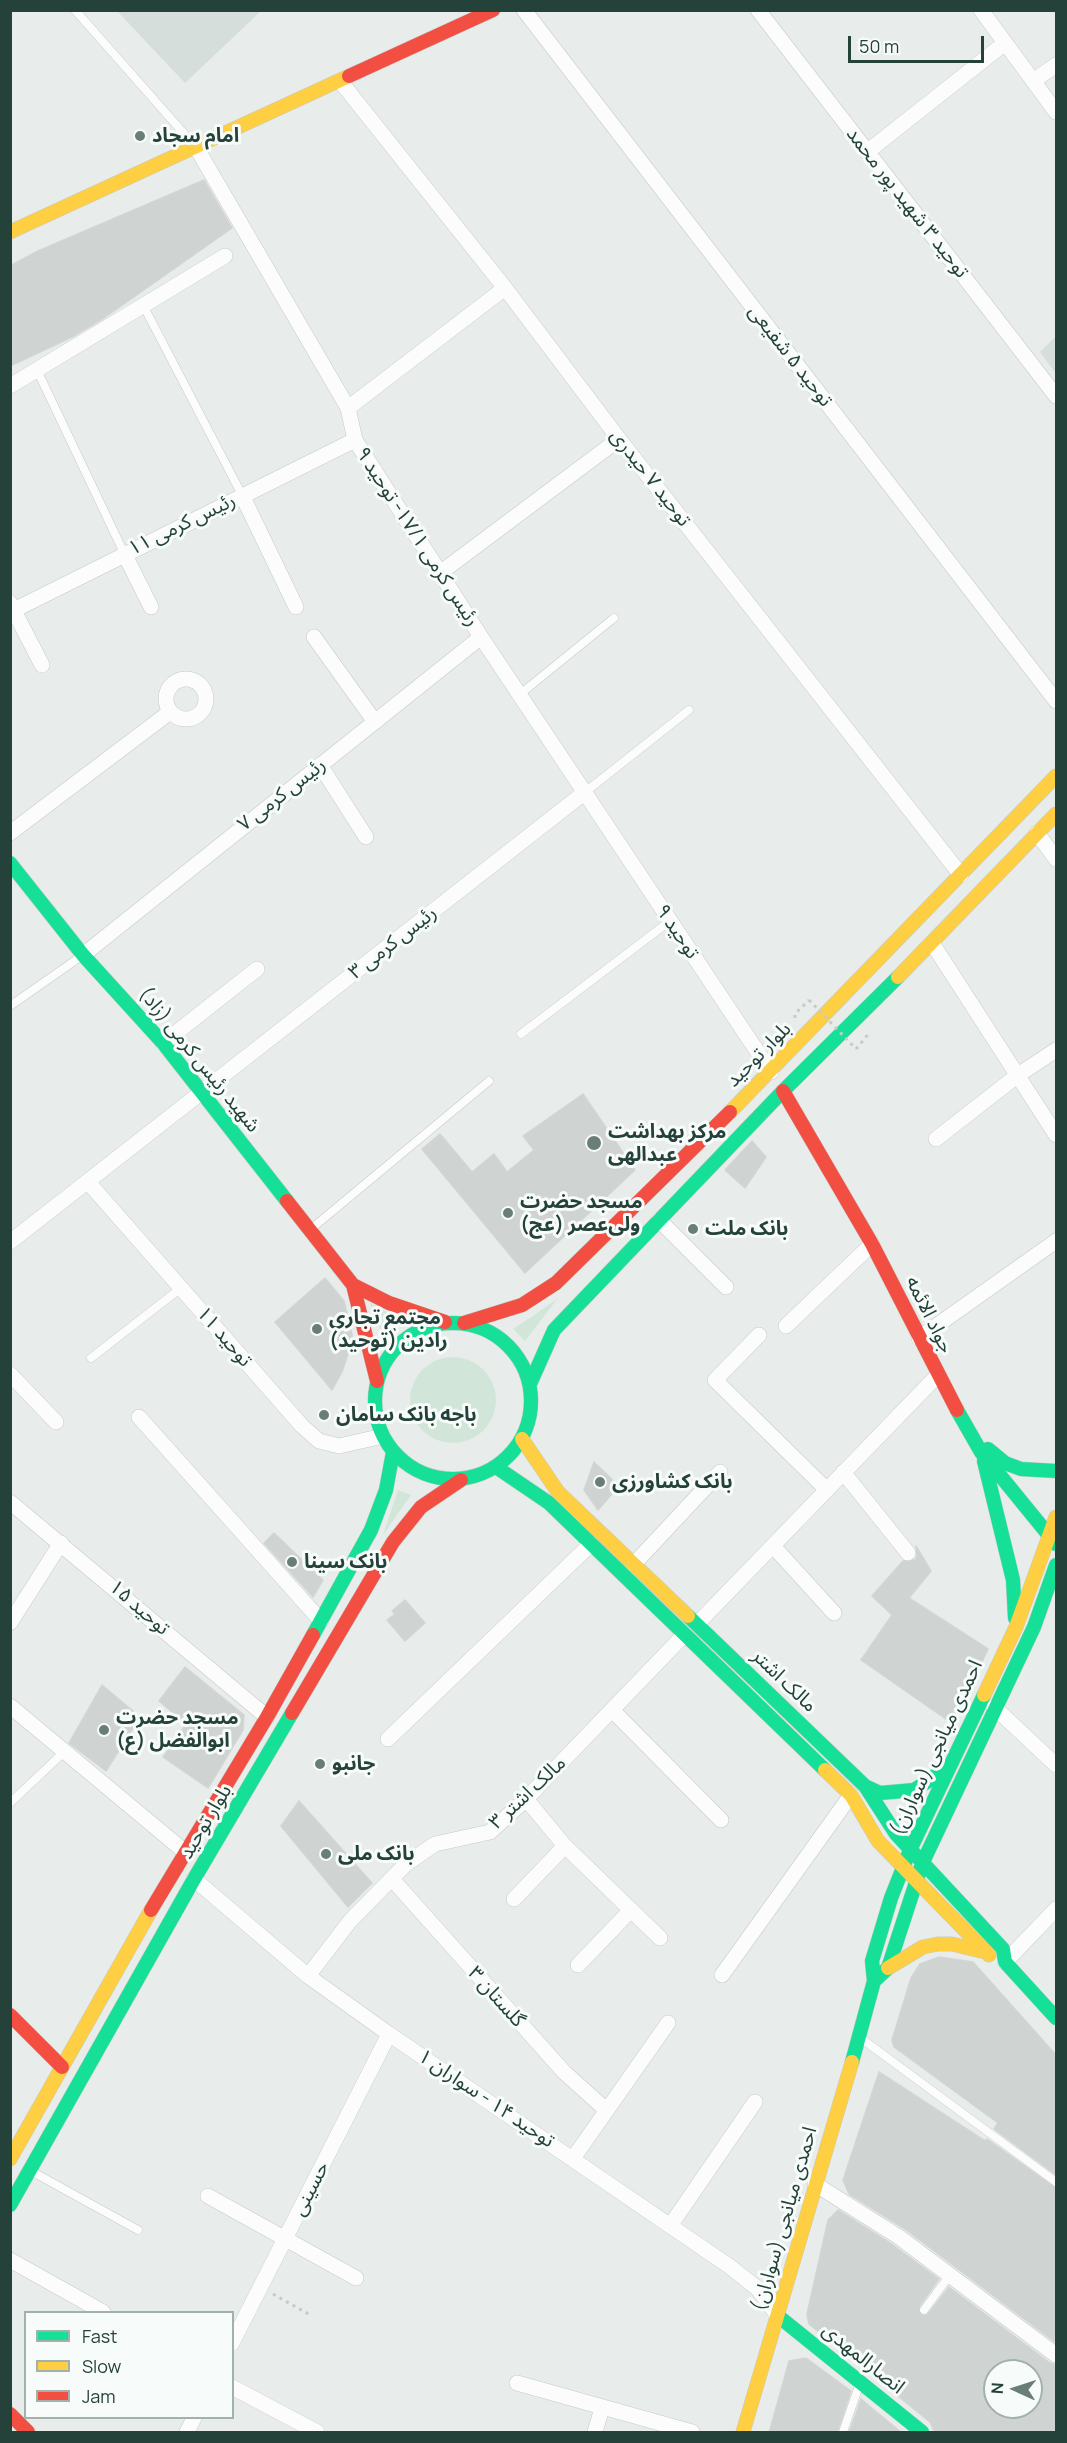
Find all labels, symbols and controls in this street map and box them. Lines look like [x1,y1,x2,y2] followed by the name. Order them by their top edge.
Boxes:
[851,24,988,62] scale bar
[859,34,899,58] text: 50 m
[841,123,973,283] street label: توحید ۳ شهيد پور محمد
[152,124,239,148] place label: امام سجاد
[133,129,147,143] marker: امام سجاد
[743,300,837,412] street label: توحید ۵ شفیعی
[604,424,696,532] street label: توحید ۷ حیدری
[350,443,484,631] street label: رئیس کرمی ۱۷/۱- توحید ۹
[124,489,240,561] street label: رئیس کرمی ۱۱
[233,753,331,837] street label: رئیس کرمی ۷
[650,900,704,964] street label: توحید ۹
[344,901,442,985] street label: رئیس کرمی ۳
[133,983,265,1137] street label: شهید رئیس کرمی (زاد)
[721,1017,797,1093] street label: بلوار توحید
[608,1120,726,1167] place label: مرکز بهداشت عبدالهی
[585,1134,603,1152] marker: مرکز بهداشت عبدالهی
[520,1190,643,1237] place label: مسجد حضرت ولی‌عصر (عج)
[501,1206,515,1220] marker: مسجد حضرت ولی‌عصر (عج)
[705,1217,788,1241] place label: بانک ملت
[686,1222,700,1236] marker: بانک ملت
[900,1273,958,1357] street label: جواد الائمه
[191,1302,257,1372] street label: توحید ۱۱
[329,1306,448,1353] place label: مجتمع تجاری رادین (توحید)
[310,1322,324,1336] marker: مجتمع تجاری رادین (توحید)
[336,1403,477,1427] place label: باجه بانک سامان
[317,1408,331,1422] marker: باجه بانک سامان
[612,1470,733,1494] place label: بانک کشاورزی
[593,1475,607,1489] marker: بانک کشاورزی
[304,1550,387,1574] place label: بانک سینا
[285,1555,299,1569] marker: بانک سینا
[104,1575,174,1641] street label: توحید ۱۵
[747,1644,821,1718] street label: مالک اشتر
[886,1656,988,1840] street label: احمدی میانجی (سواران)
[116,1706,239,1753] place label: مسجد حضرت ابوالفضل (ع)
[97,1723,111,1737] marker: مسجد حضرت ابوالفضل (ع)
[485,1751,571,1835] street label: مالک اشتر ۳
[332,1752,375,1776] place label: جانبو
[313,1757,327,1771] marker: جانبو
[175,1781,237,1863] street label: بلوار توحید
[338,1842,415,1866] place label: بانک ملی
[319,1847,333,1861] marker: بانک ملی
[462,1962,530,2032] street label: گلستان ۳
[413,2045,559,2153] street label: توحید ۱۴ - سواران ۱
[747,2124,823,2314] street label: احمدی میانجی (سواران)
[287,2158,335,2220] street label: حسینی
[24,2311,234,2419] legend
[817,2318,909,2400] street label: انصارالمهدی
[82,2324,117,2348] text: Fast
[82,2354,121,2378] text: Slow
[983,2359,1043,2419] north arrow
[986,2382,1008,2394] text: N
[82,2384,116,2408] text: Jam

